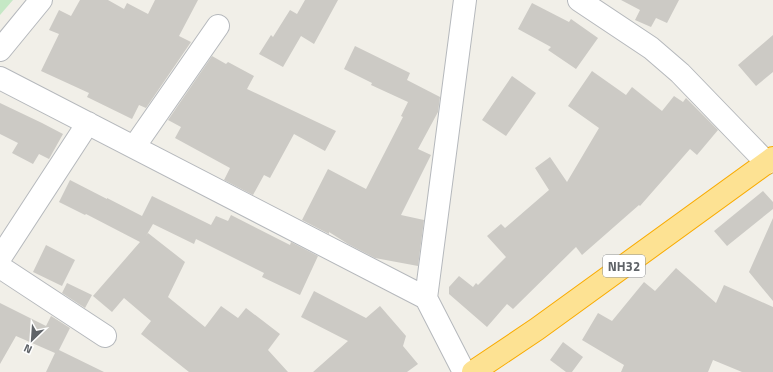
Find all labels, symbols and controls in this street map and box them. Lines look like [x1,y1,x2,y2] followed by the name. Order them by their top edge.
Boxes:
[603,255,645,277] road number: NH32
[12,320,52,360] north arrow
[21,340,35,358] text: N

